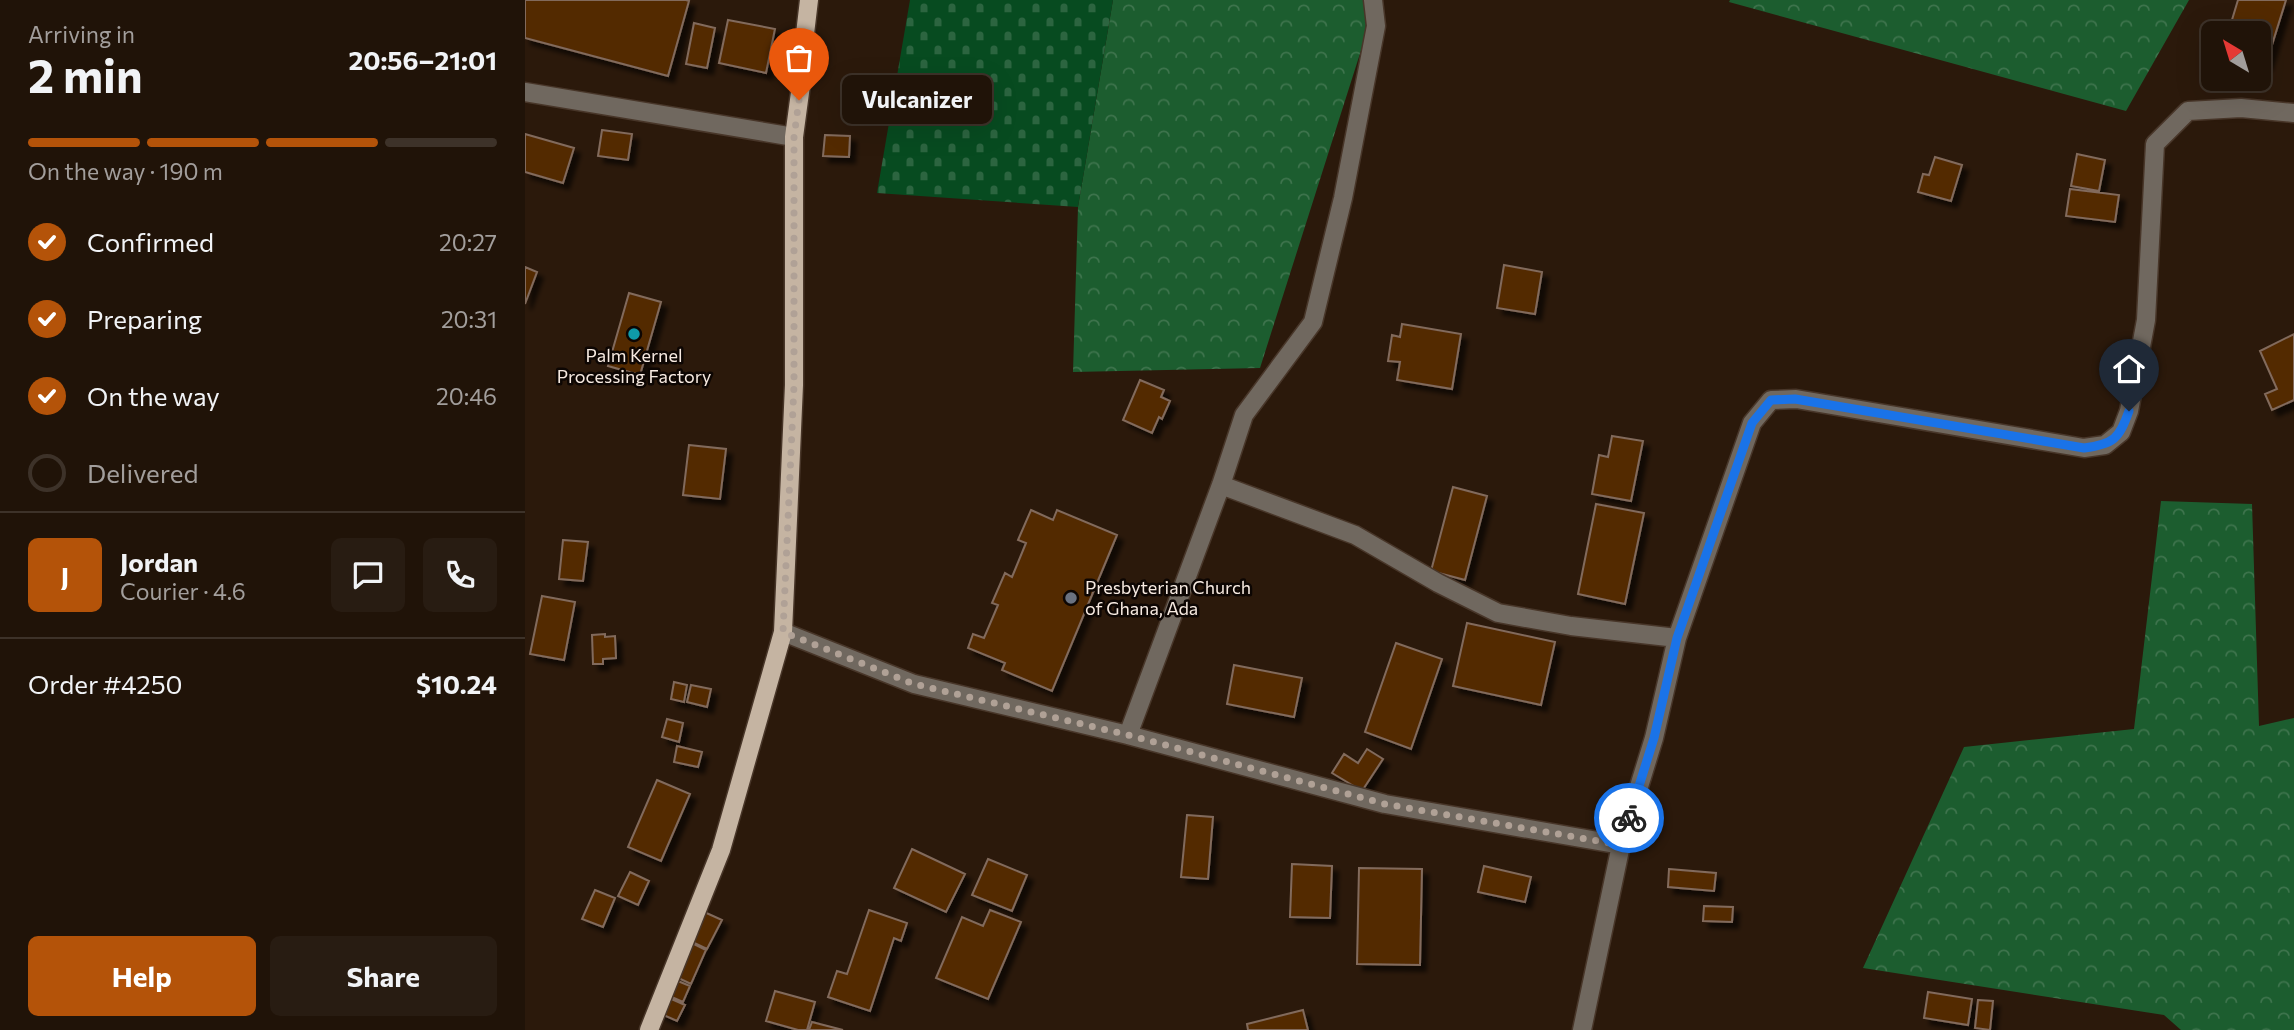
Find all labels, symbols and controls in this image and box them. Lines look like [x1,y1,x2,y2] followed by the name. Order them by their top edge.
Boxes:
[28,20,135,48] text: Arriving in
[2201,21,2271,91] north arrow
[2201,21,2271,91] map controls
[769,28,829,100] pin
[780,39,818,77] icon: bag
[349,44,497,75] text: 20:56–21:01
[28,46,143,102] text: 2 min
[841,76,991,124] callout: Vulcanizer
[862,85,972,113] text: Vulcanizer
[28,157,223,185] text: On the way · 190 m
[28,223,66,261] icon: check
[87,226,214,257] text: Confirmed
[439,228,497,256] text: 20:27
[28,300,66,338] icon: check
[87,303,202,334] text: Preparing
[441,305,497,333] text: 20:31
[626,326,642,342] marker: Palm Kernel Processing Factory
[2099,339,2159,411] pin
[557,344,711,387] place label: Palm Kernel Processing Factory
[2110,350,2148,388] icon: home
[28,377,66,415] icon: check
[87,380,220,411] text: On the way
[436,382,497,410] text: 20:46
[87,457,198,488] text: Delivered
[331,538,405,612] button: chat
[423,538,497,612] button: phone
[120,546,198,577] text: Jordan
[61,560,69,591] text: J
[1085,576,1251,619] place label: Presbyterian Church of Ghana, Ada
[120,577,246,605] text: Courier · 4.6
[1063,590,1079,606] marker: Presbyterian Church of Ghana, Ada
[28,668,183,699] text: Order #4250
[416,668,497,699] text: $10.24
[1594,783,1664,853] courier
[1610,799,1648,837] icon: bike
[28,936,256,1016] button: Help
[270,936,497,1016] button: Share

